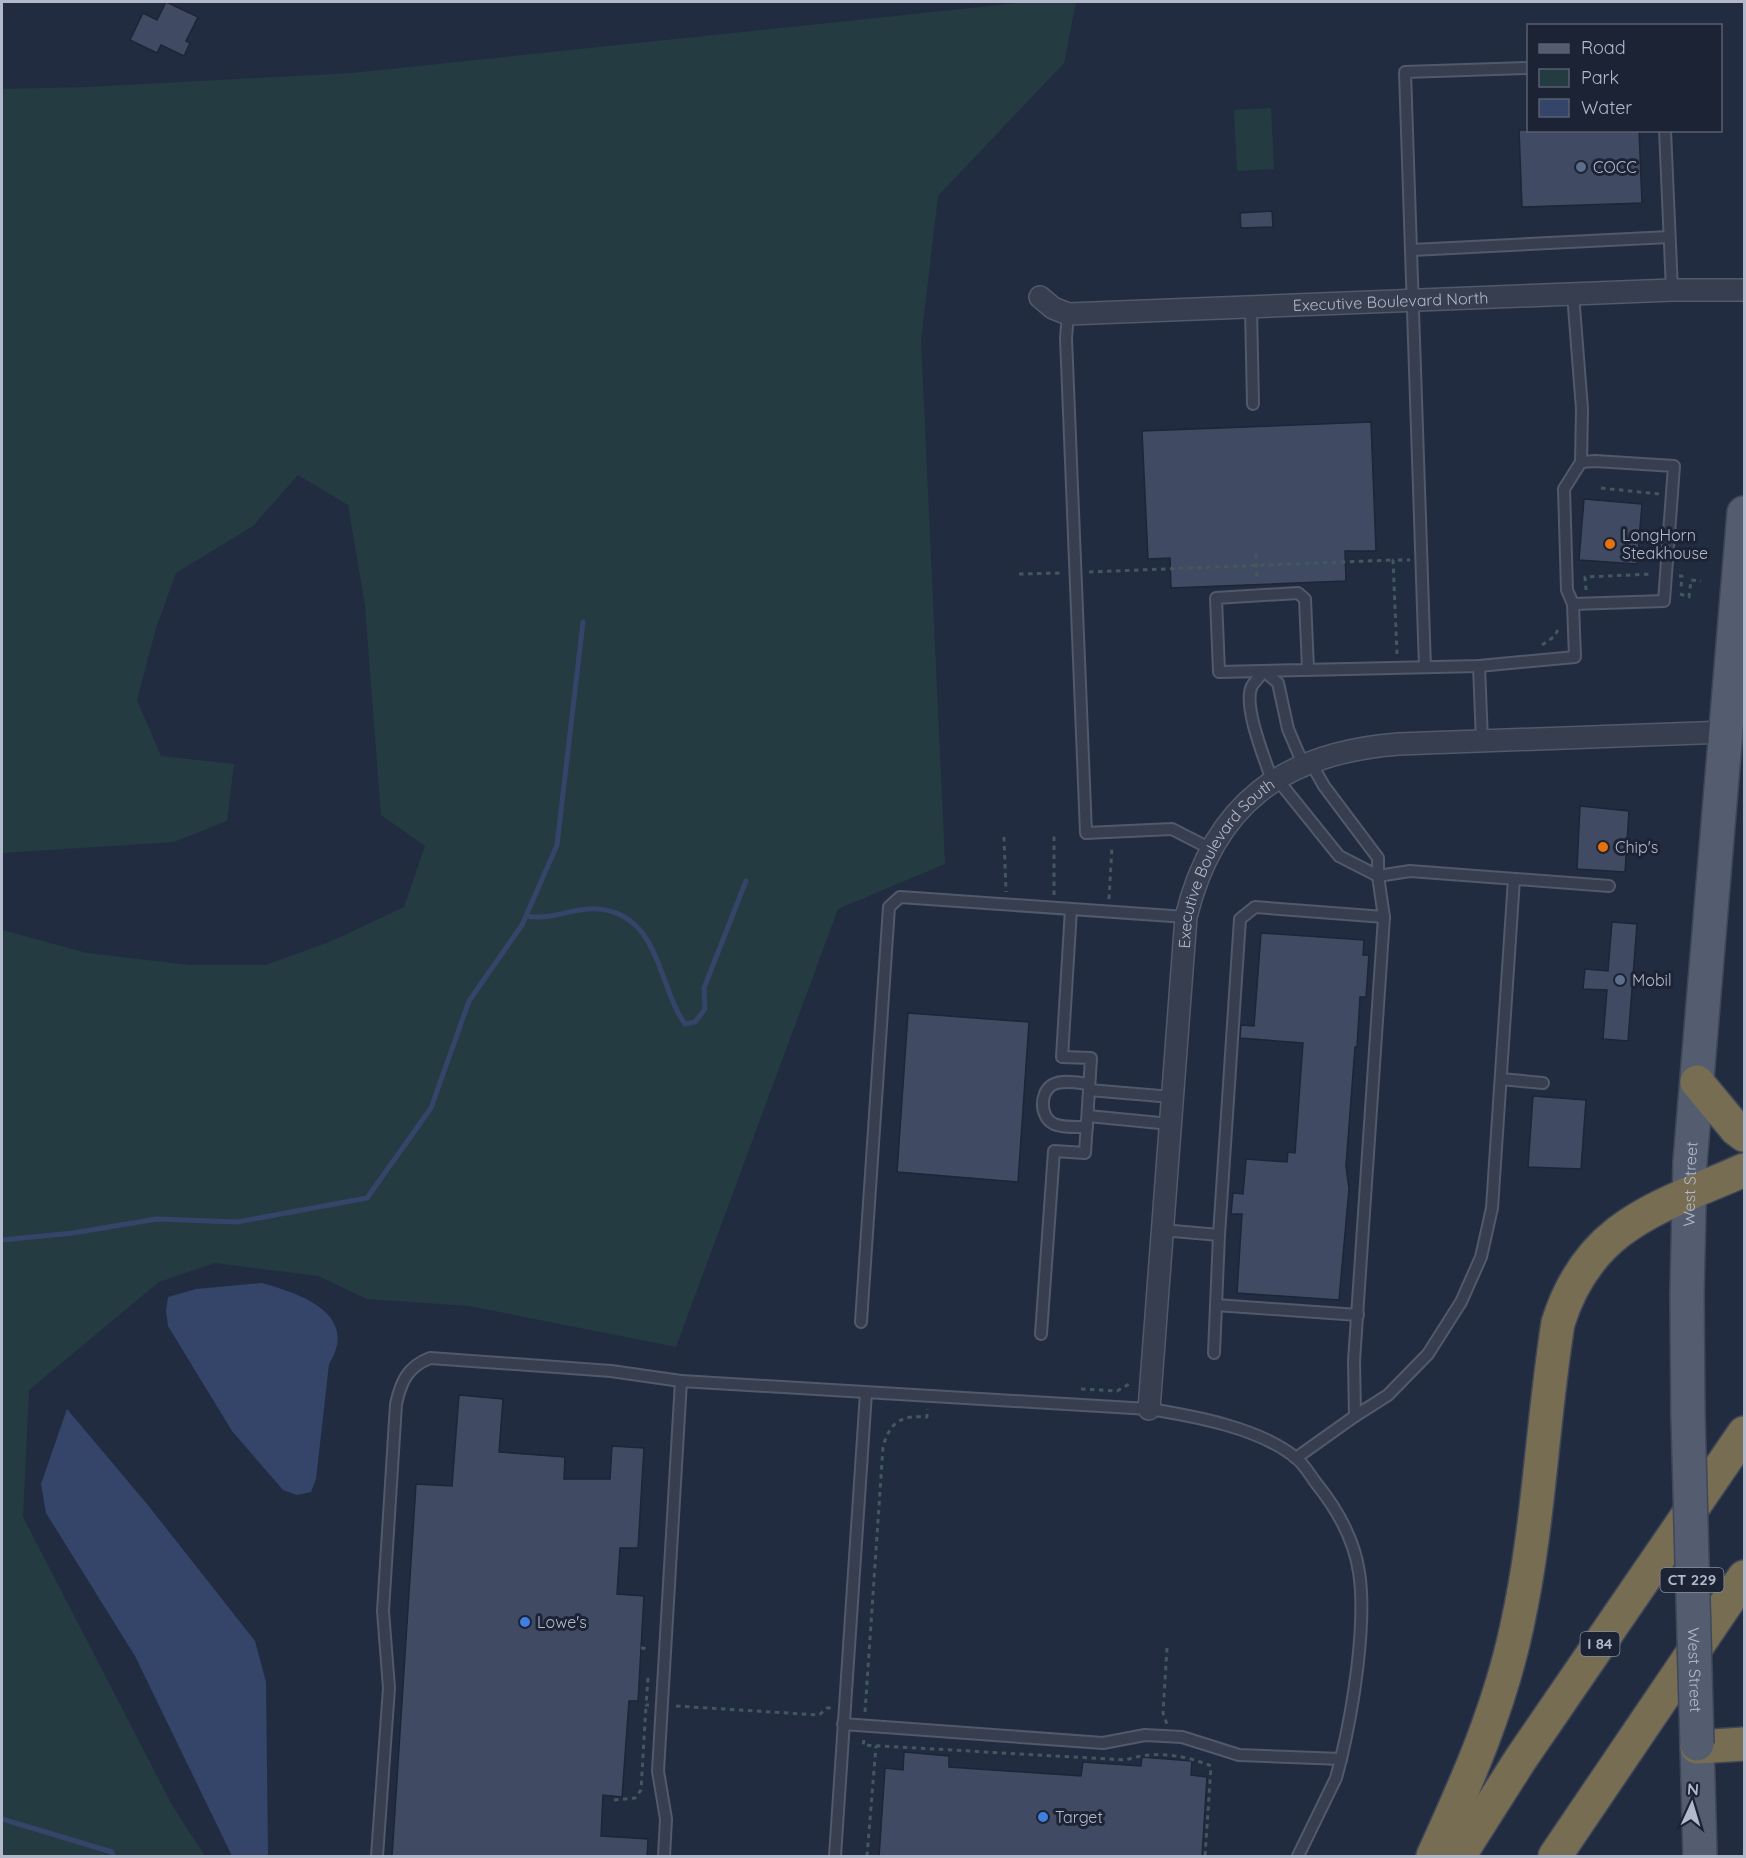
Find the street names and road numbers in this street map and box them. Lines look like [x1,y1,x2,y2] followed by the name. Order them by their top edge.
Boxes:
[1292,287,1489,315] street label: Executive Boulevard North
[1174,774,1278,949] street label: Executive Boulevard South
[1679,1141,1702,1227] street label: West Street
[1660,1568,1724,1592] road number: CT 229
[1684,1627,1706,1713] street label: West Street
[1580,1632,1620,1656] road number: I 84

